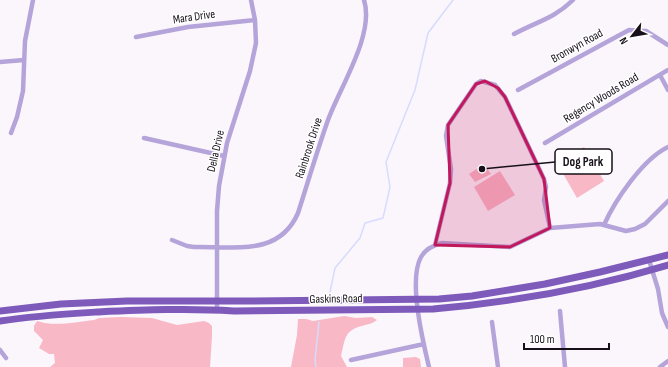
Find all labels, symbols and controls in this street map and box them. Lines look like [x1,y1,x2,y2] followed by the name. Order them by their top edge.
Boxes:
[172,7,216,27] street label: Mara Drive
[612,16,652,56] north arrow
[548,26,606,66] street label: Bronwyn Road
[617,35,631,47] text: N
[561,70,641,126] street label: Regency Woods Road
[292,116,326,180] street label: Rainbrook Drive
[204,128,228,173] street label: Della Drive
[555,149,612,174] callout: Dog Park
[563,154,604,170] text: Dog Park
[309,291,363,307] street label: Gaskins Road
[524,325,609,351] scale bar
[530,332,555,347] text: 100 m

